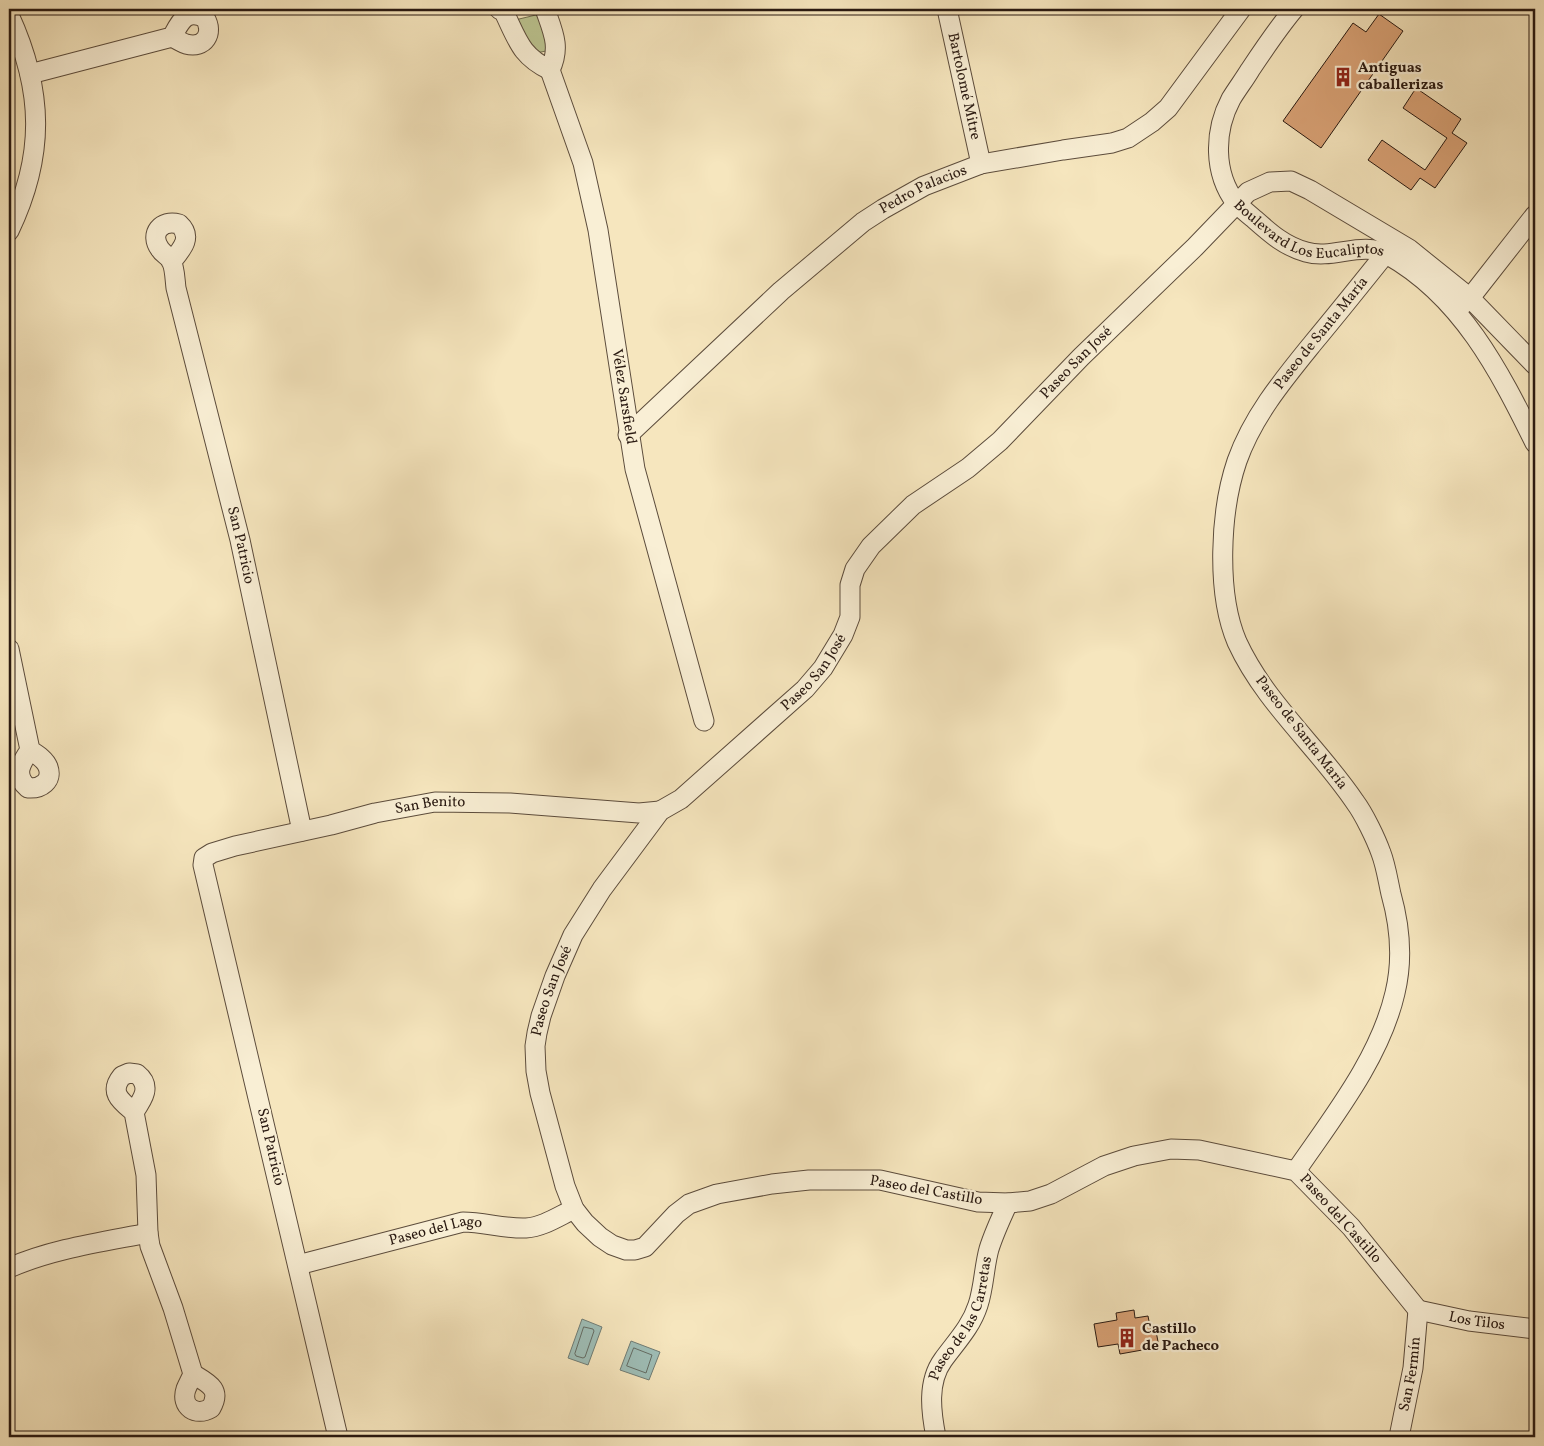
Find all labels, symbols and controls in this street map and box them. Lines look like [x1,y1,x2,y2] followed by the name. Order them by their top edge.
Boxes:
[942,31,986,142] street label: Bartolomé Mitre
[1358,58,1443,96] place label: Antiguas caballerizas
[1332,66,1354,88] building icon: Antiguas caballerizas
[876,160,970,219] street label: Pedro Palacios
[1229,195,1387,265] street label: Boulevard Los Eucaliptos
[1269,272,1373,394] street label: Paseo de Santa María
[1035,322,1117,404] street label: Paseo San José
[606,348,642,446] street label: Vélez Sarsfield
[221,504,260,586] street label: San Patricio
[776,630,852,716] street label: Paseo San José
[1250,672,1352,794] street label: Paseo de Santa María
[393,791,465,820] street label: San Benito
[526,942,578,1038] street label: Paseo San José
[251,1106,289,1188] street label: San Patricio
[1294,1170,1386,1268] street label: Paseo del Castillo
[868,1171,984,1211] street label: Paseo del Castillo
[387,1211,483,1251] street label: Paseo del Lago
[924,1255,997,1383] street label: Paseo de las Carretas
[1447,1306,1506,1336] street label: Los Tilos
[1142,1319,1220,1357] place label: Castillo de Pacheco
[1116,1327,1138,1349] building icon: Castillo de Pacheco
[1394,1336,1426,1413] street label: San Fermín

